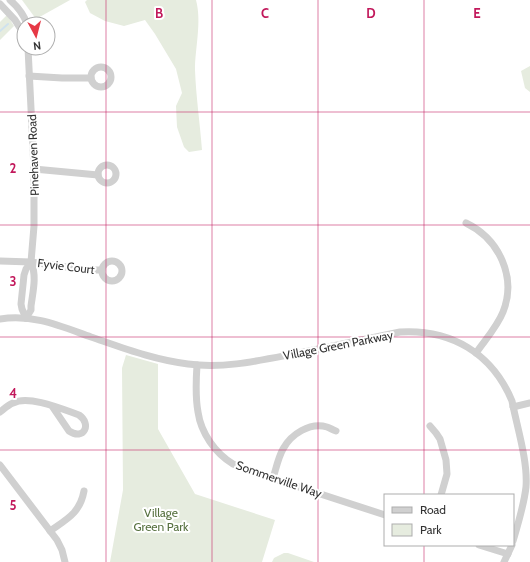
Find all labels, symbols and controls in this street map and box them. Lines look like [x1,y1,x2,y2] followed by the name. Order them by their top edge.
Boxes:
[155,5,163,21] text: B
[261,5,269,21] text: C
[366,5,376,21] text: D
[473,5,481,21] text: E
[16,16,56,56] north arrow
[33,39,42,53] text: N
[24,114,42,196] street label: Pinehaven Road
[10,160,17,176] text: 2
[37,255,95,277] street label: Fyvie Court
[9,273,17,289] text: 3
[282,327,394,363] street label: Village Green Parkway
[9,385,17,401] text: 4
[234,457,324,501] street label: Sommerville Way
[384,494,514,546] legend
[10,497,17,513] text: 5
[420,502,446,517] text: Road
[134,505,189,534] park label: Village Green Park
[420,522,442,537] text: Park

